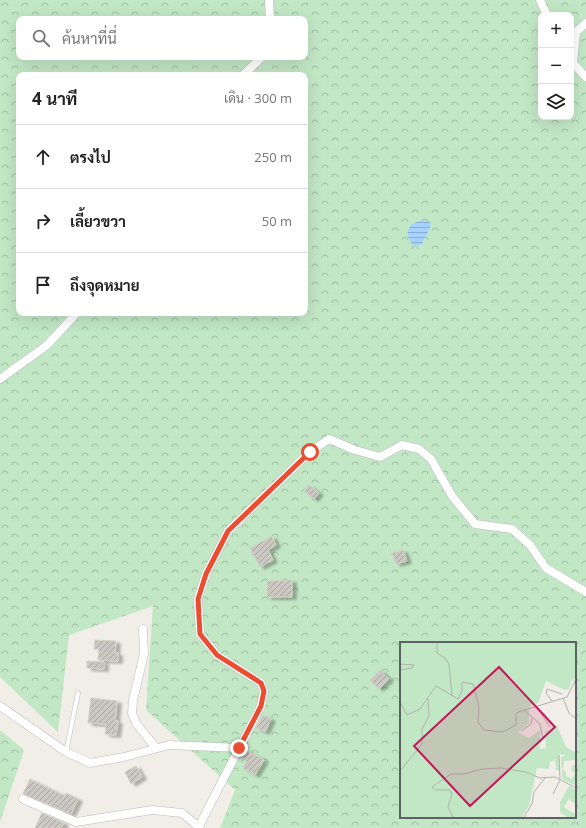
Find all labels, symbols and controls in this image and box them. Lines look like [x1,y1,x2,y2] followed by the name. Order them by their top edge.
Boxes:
[538,12,574,120] map controls
[538,12,574,48] button: +
[16,16,308,60] search box
[30,27,52,49] icon: search
[62,28,117,48] text: ค้นหาที่นี่
[538,48,574,84] button: −
[538,84,574,120] button: layers
[32,87,77,110] text: 4 นาที
[224,89,292,107] text: เดิน · 300 m
[32,146,54,168] icon: ahead
[70,147,111,167] text: ตรงไป
[254,148,292,166] text: 250 m
[32,210,54,232] icon: right
[70,211,126,231] text: เลี้ยวขวา
[262,212,292,230] text: 50 m
[32,274,54,296] icon: arrive
[70,275,140,295] text: ถึงจุดหมาย
[301,443,319,461] route start
[400,642,576,818] inset map
[230,739,248,757] route end

